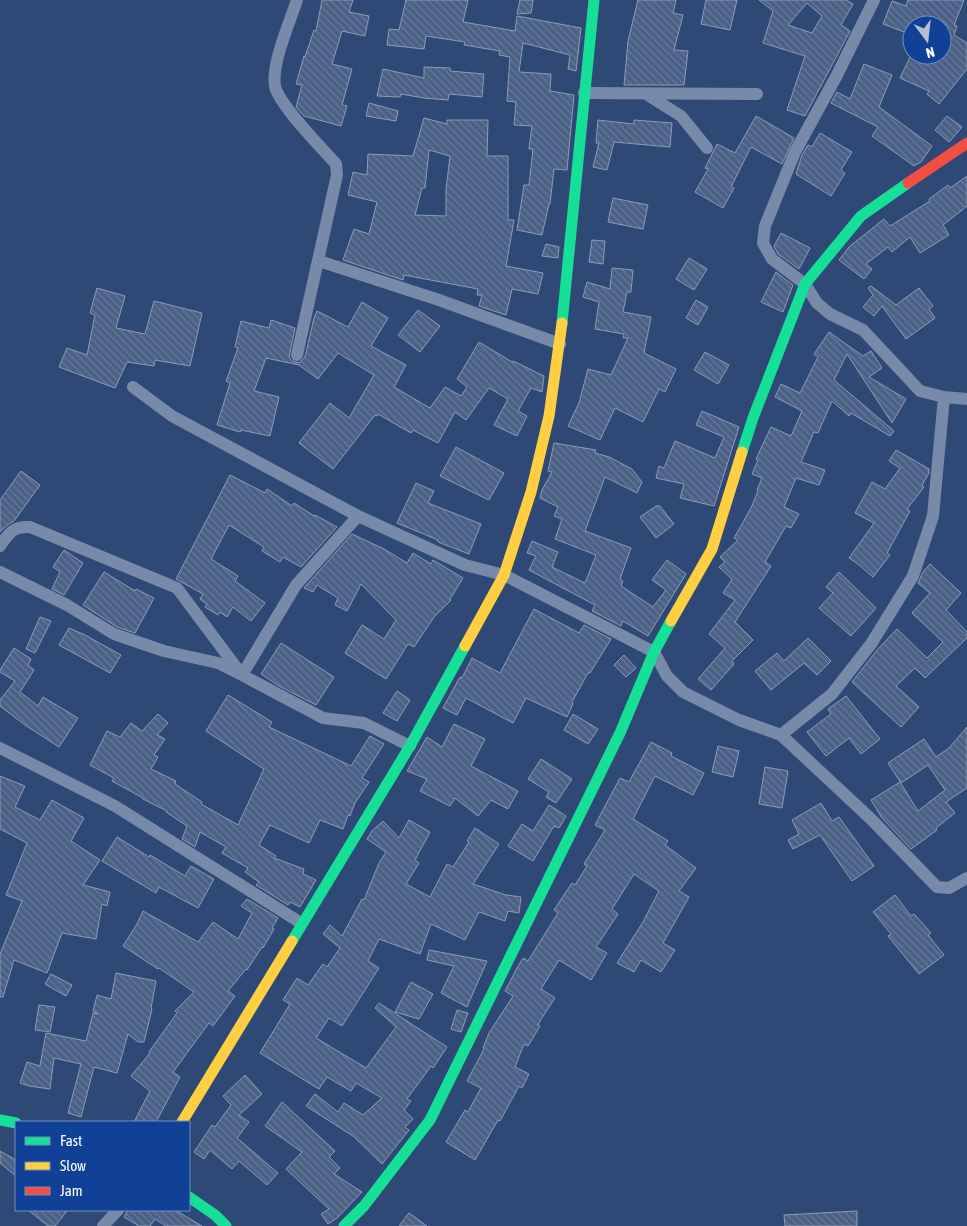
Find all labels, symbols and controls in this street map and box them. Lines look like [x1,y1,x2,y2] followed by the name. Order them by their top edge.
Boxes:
[902,15,952,65] north arrow
[924,44,936,61] text: N
[15,1121,190,1211] legend
[60,1132,82,1149] text: Fast
[60,1157,86,1174] text: Slow
[60,1182,83,1199] text: Jam

